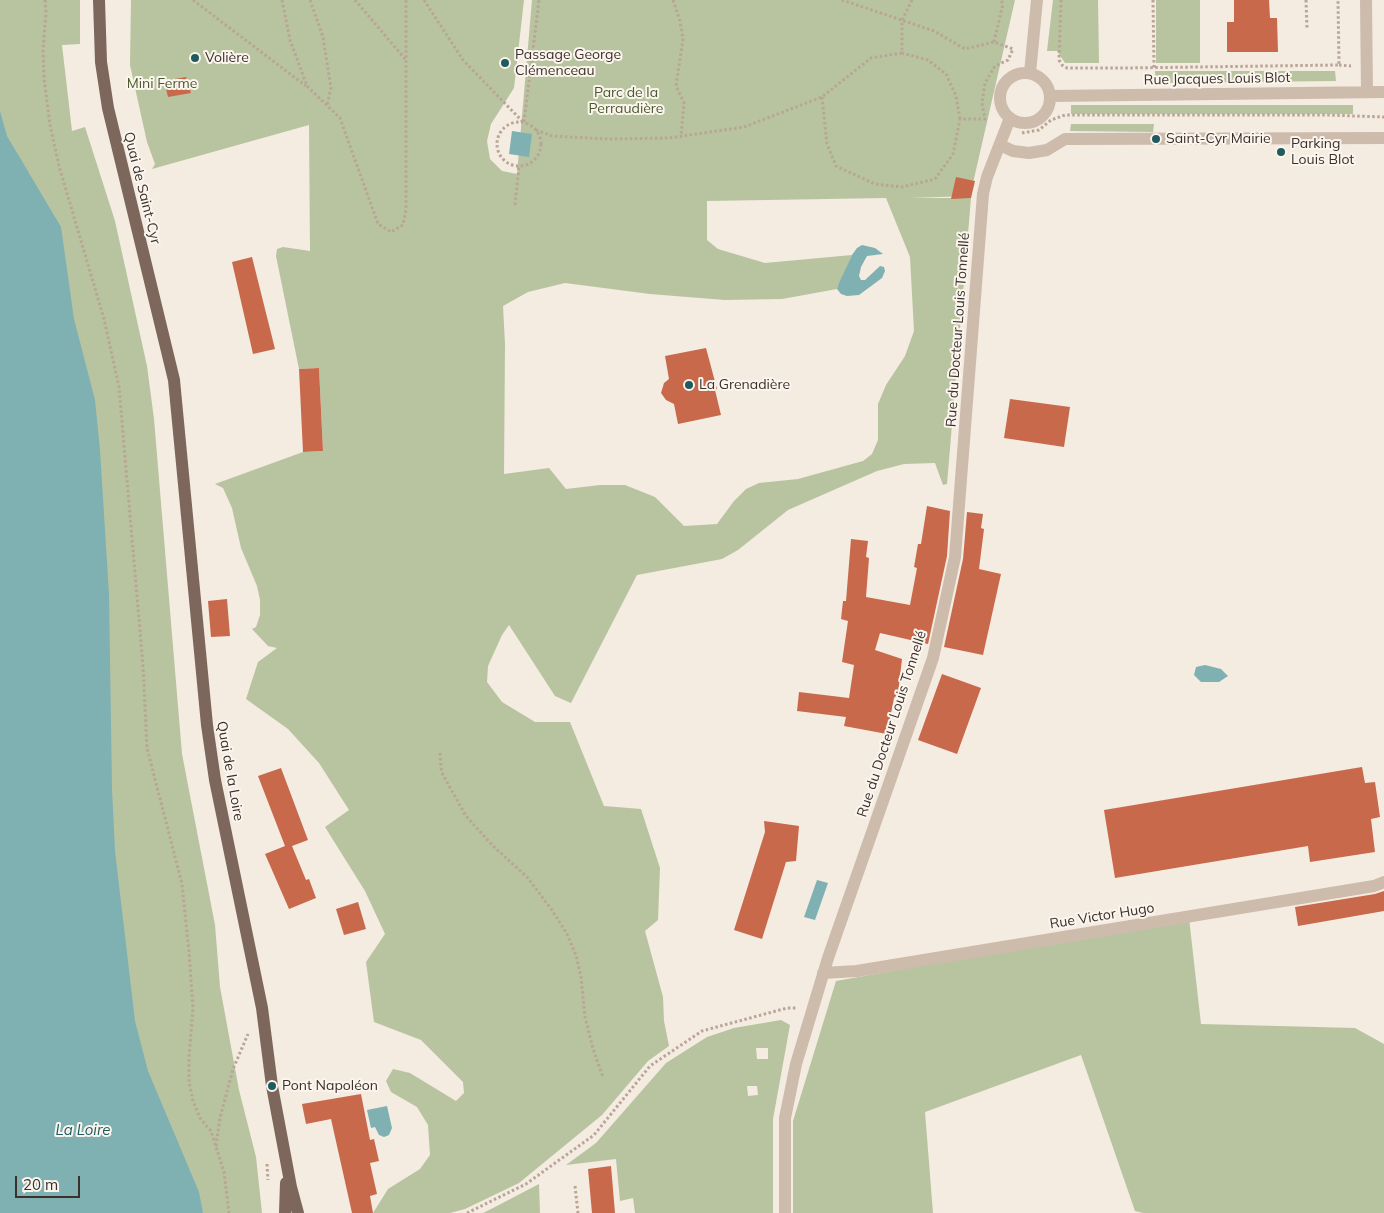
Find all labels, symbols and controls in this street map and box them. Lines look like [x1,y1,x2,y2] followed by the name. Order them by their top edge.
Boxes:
[515,47,621,80] place label: Passage George Clémenceau
[205,50,249,66] place label: Volière
[189,52,201,64] marker: Volière
[499,57,511,69] marker: Passage George Clémenceau
[1143,69,1291,89] street label: Rue Jacques Louis Blot
[127,76,197,92] park label: Mini Ferme
[589,85,663,118] park label: Parc de la Perraudière
[120,130,164,246] street label: Quai de Saint-Cyr
[1166,131,1271,147] place label: Saint-Cyr Mairie
[1150,133,1162,145] marker: Saint-Cyr Mairie
[1291,136,1354,168] place label: Parking Louis Blot
[1275,146,1287,158] marker: Parking Louis Blot
[943,232,973,428] street label: Rue du Docteur Louis Tonnellé
[699,377,790,393] place label: La Grenadière
[683,379,695,391] marker: La Grenadière
[854,629,930,819] street label: Rue du Docteur Louis Tonnellé
[213,720,247,822] street label: Quai de la Loire
[1048,899,1156,933] street label: Rue Victor Hugo
[282,1078,378,1094] place label: Pont Napoléon
[266,1080,278,1092] marker: Pont Napoléon
[56,1121,110,1139] water label: La Loire
[18,1166,82,1198] scale bar
[23,1175,58,1194] text: 20 m

